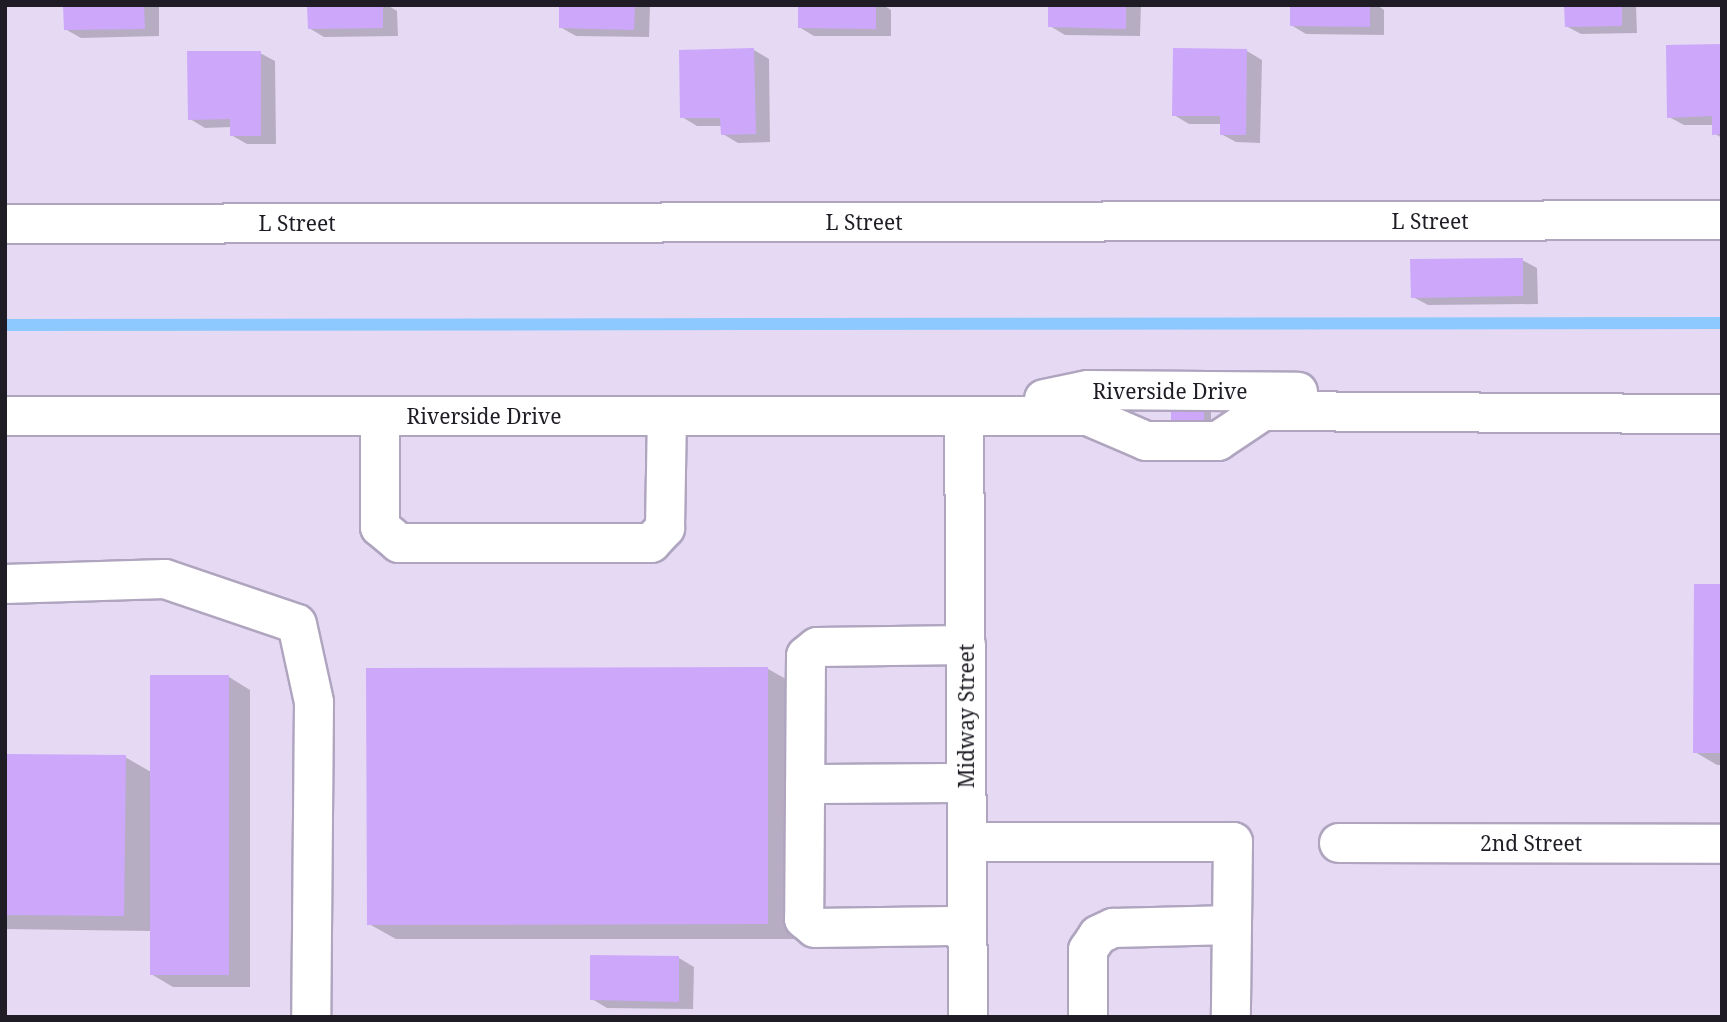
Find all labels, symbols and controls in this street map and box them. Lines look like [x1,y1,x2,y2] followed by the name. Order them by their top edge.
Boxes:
[1391,208,1469,234] street label: L Street
[825,209,903,235] street label: L Street
[258,210,336,236] street label: L Street
[1093,378,1247,404] street label: Riverside Drive
[407,403,561,429] street label: Riverside Drive
[953,644,979,788] street label: Midway Street
[1480,830,1582,856] street label: 2nd Street

